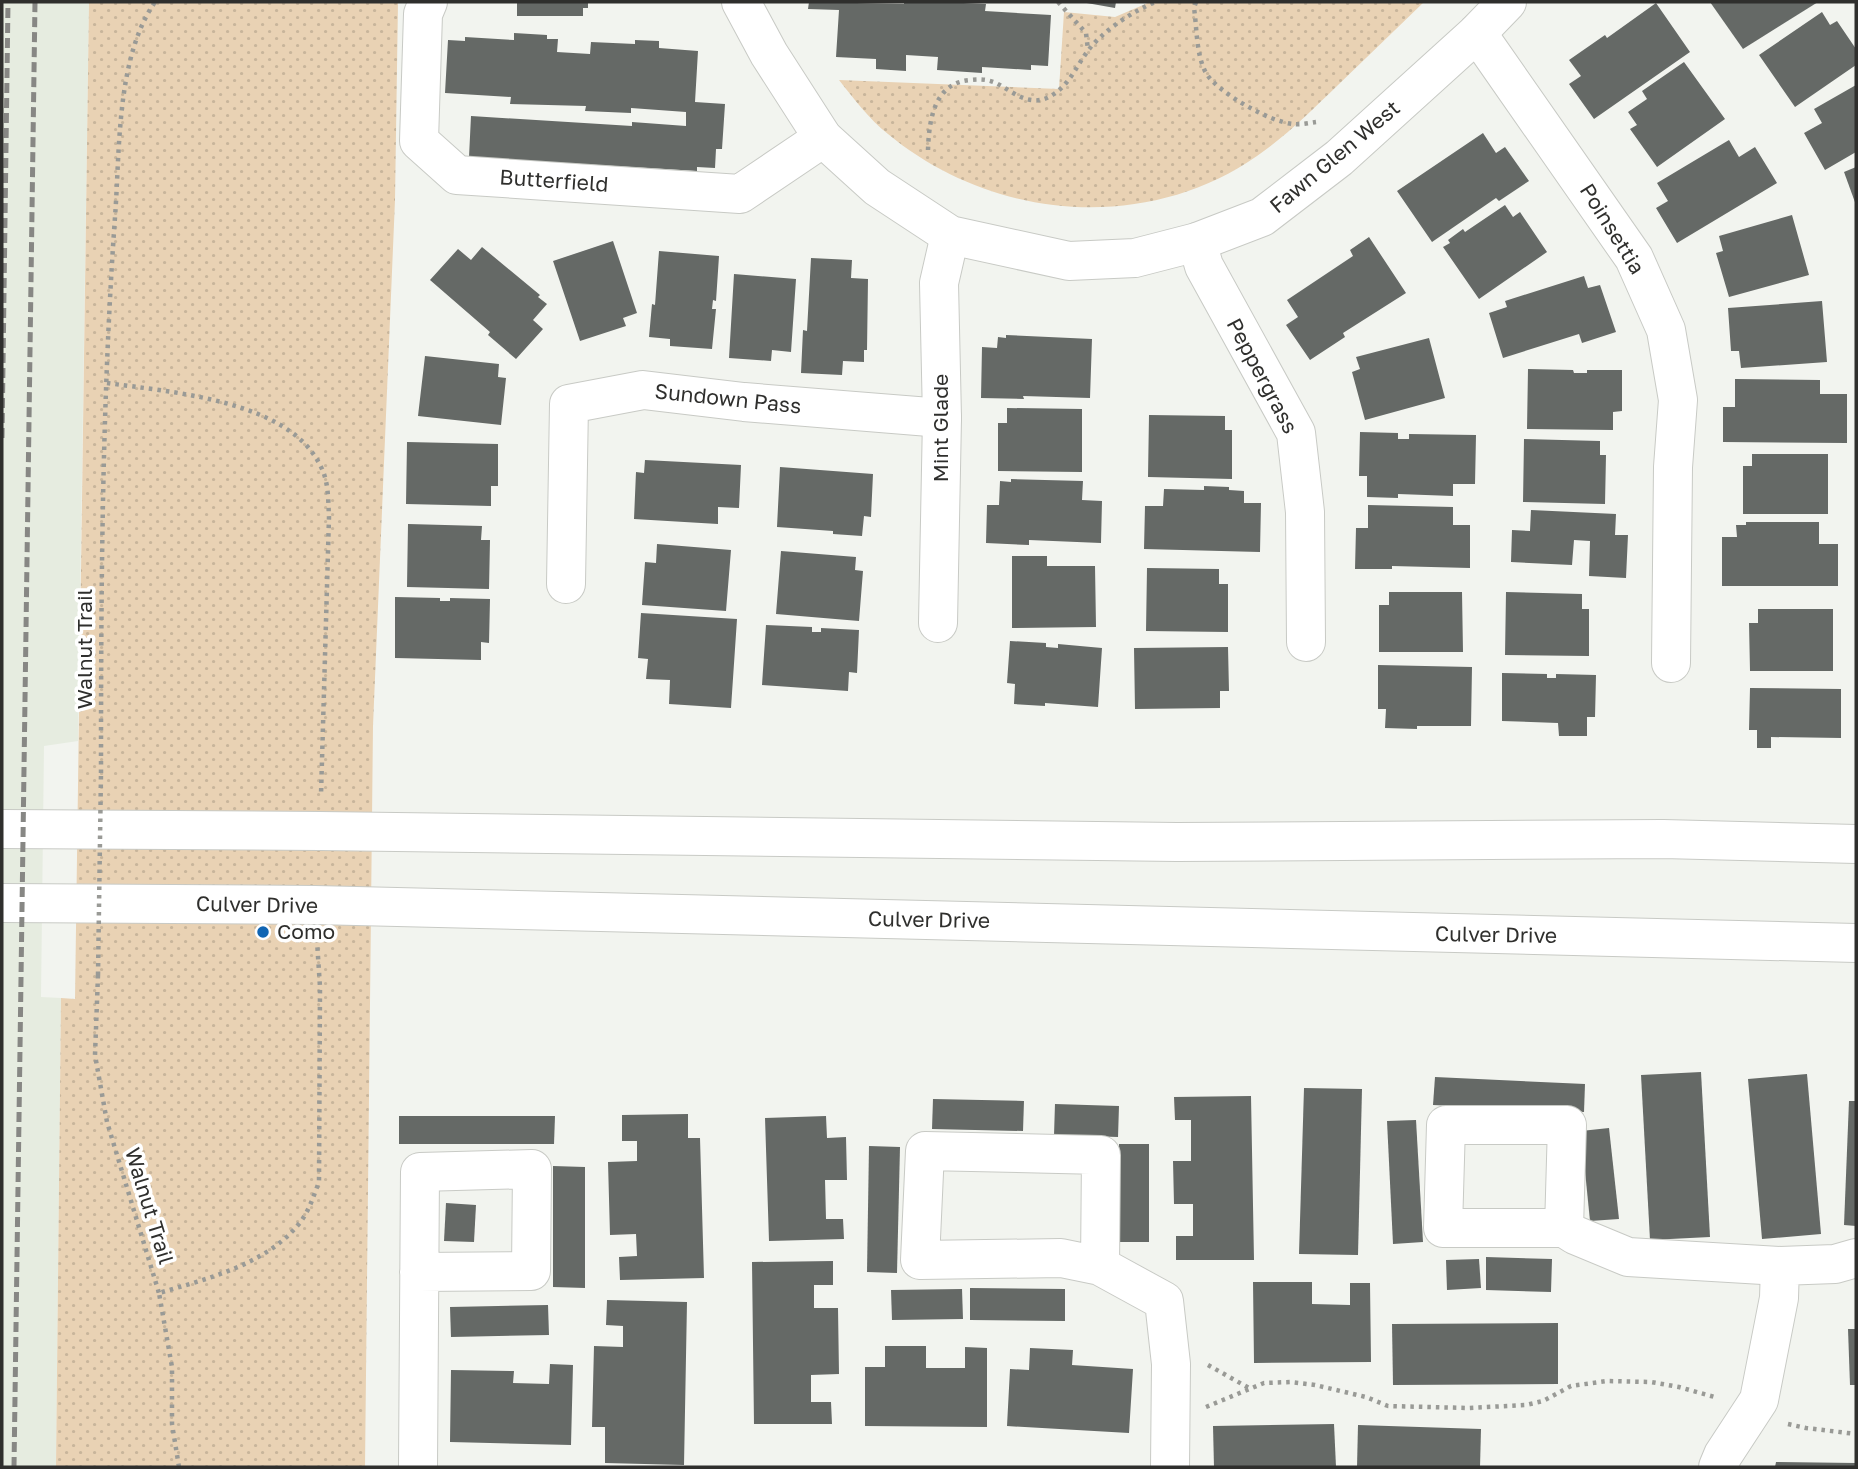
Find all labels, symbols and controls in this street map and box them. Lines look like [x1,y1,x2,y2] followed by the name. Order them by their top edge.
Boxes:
[1264,94,1405,218] street label: Fawn Glen West
[499,163,609,197] street label: Butterfield
[1575,178,1651,279] street label: Poinsettia
[1222,313,1304,438] street label: Peppergrass
[927,374,953,482] street label: Mint Glade
[654,377,803,419] street label: Sundown Pass
[71,589,97,709] street label: Walnut Trail
[196,890,318,918] street label: Culver Drive
[868,905,990,933] street label: Culver Drive
[277,918,335,944] place label: Como
[1435,920,1557,948] street label: Culver Drive
[255,924,271,940] marker: Como
[120,1144,180,1267] street label: Walnut Trail

